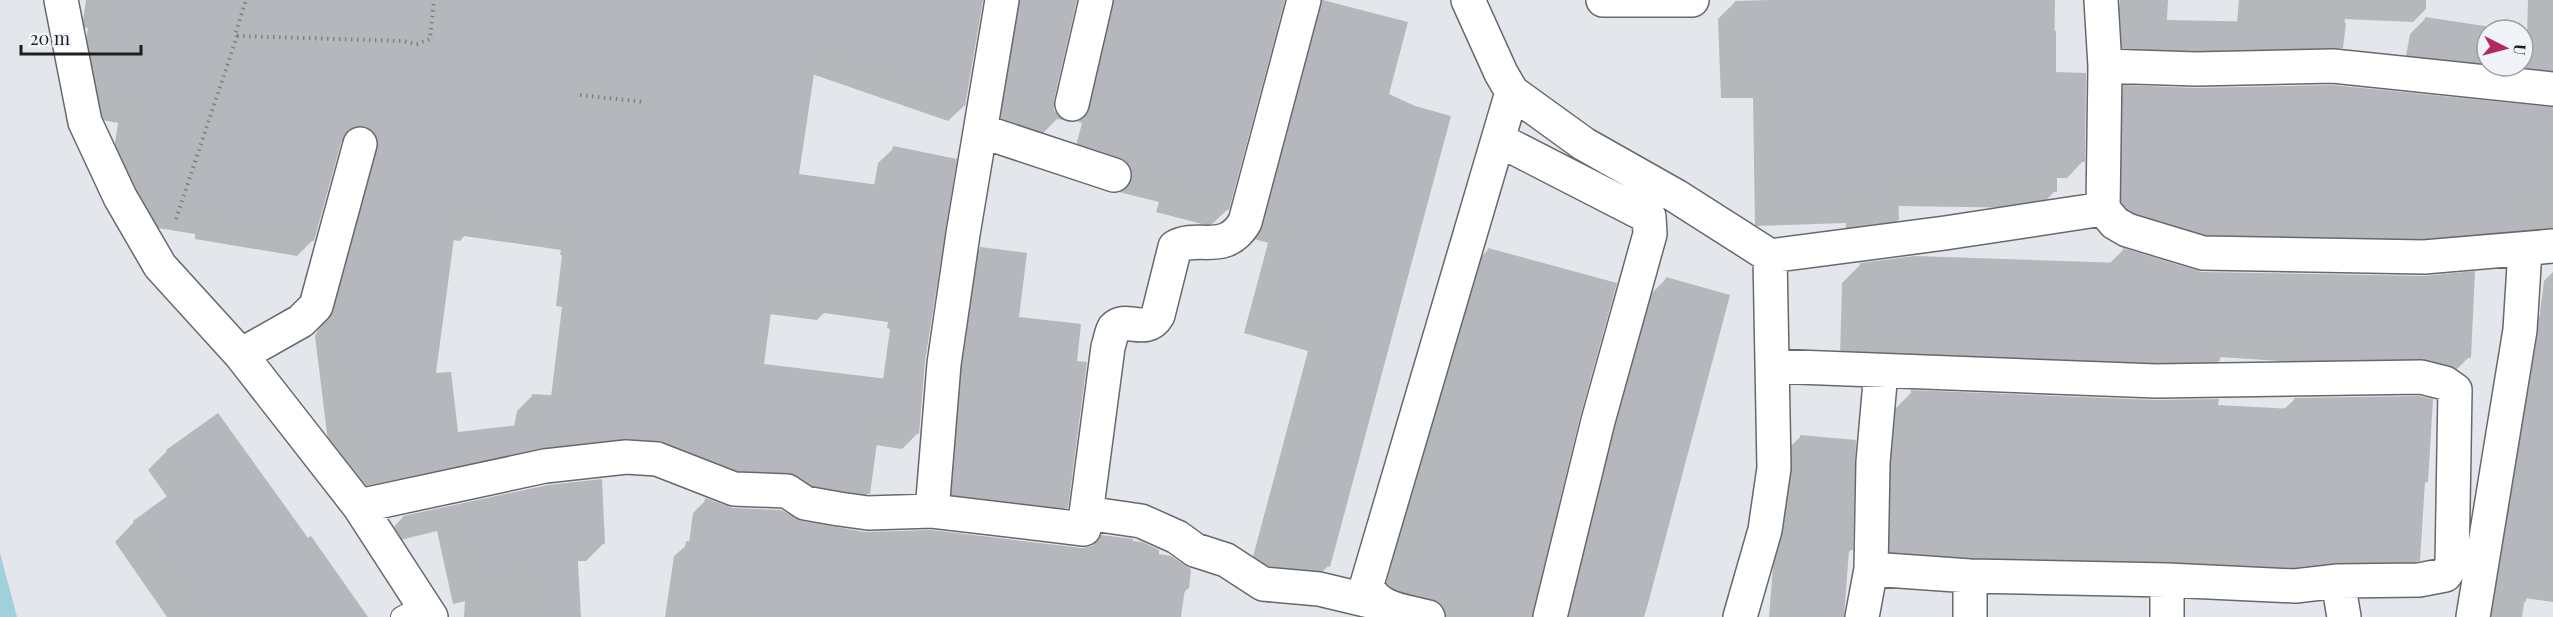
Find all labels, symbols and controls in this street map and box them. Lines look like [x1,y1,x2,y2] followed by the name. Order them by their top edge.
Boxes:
[21,18,141,56] scale bar
[2475,18,2535,78] north arrow
[30,26,70,50] text: 20 m
[2509,43,2531,56] text: U

